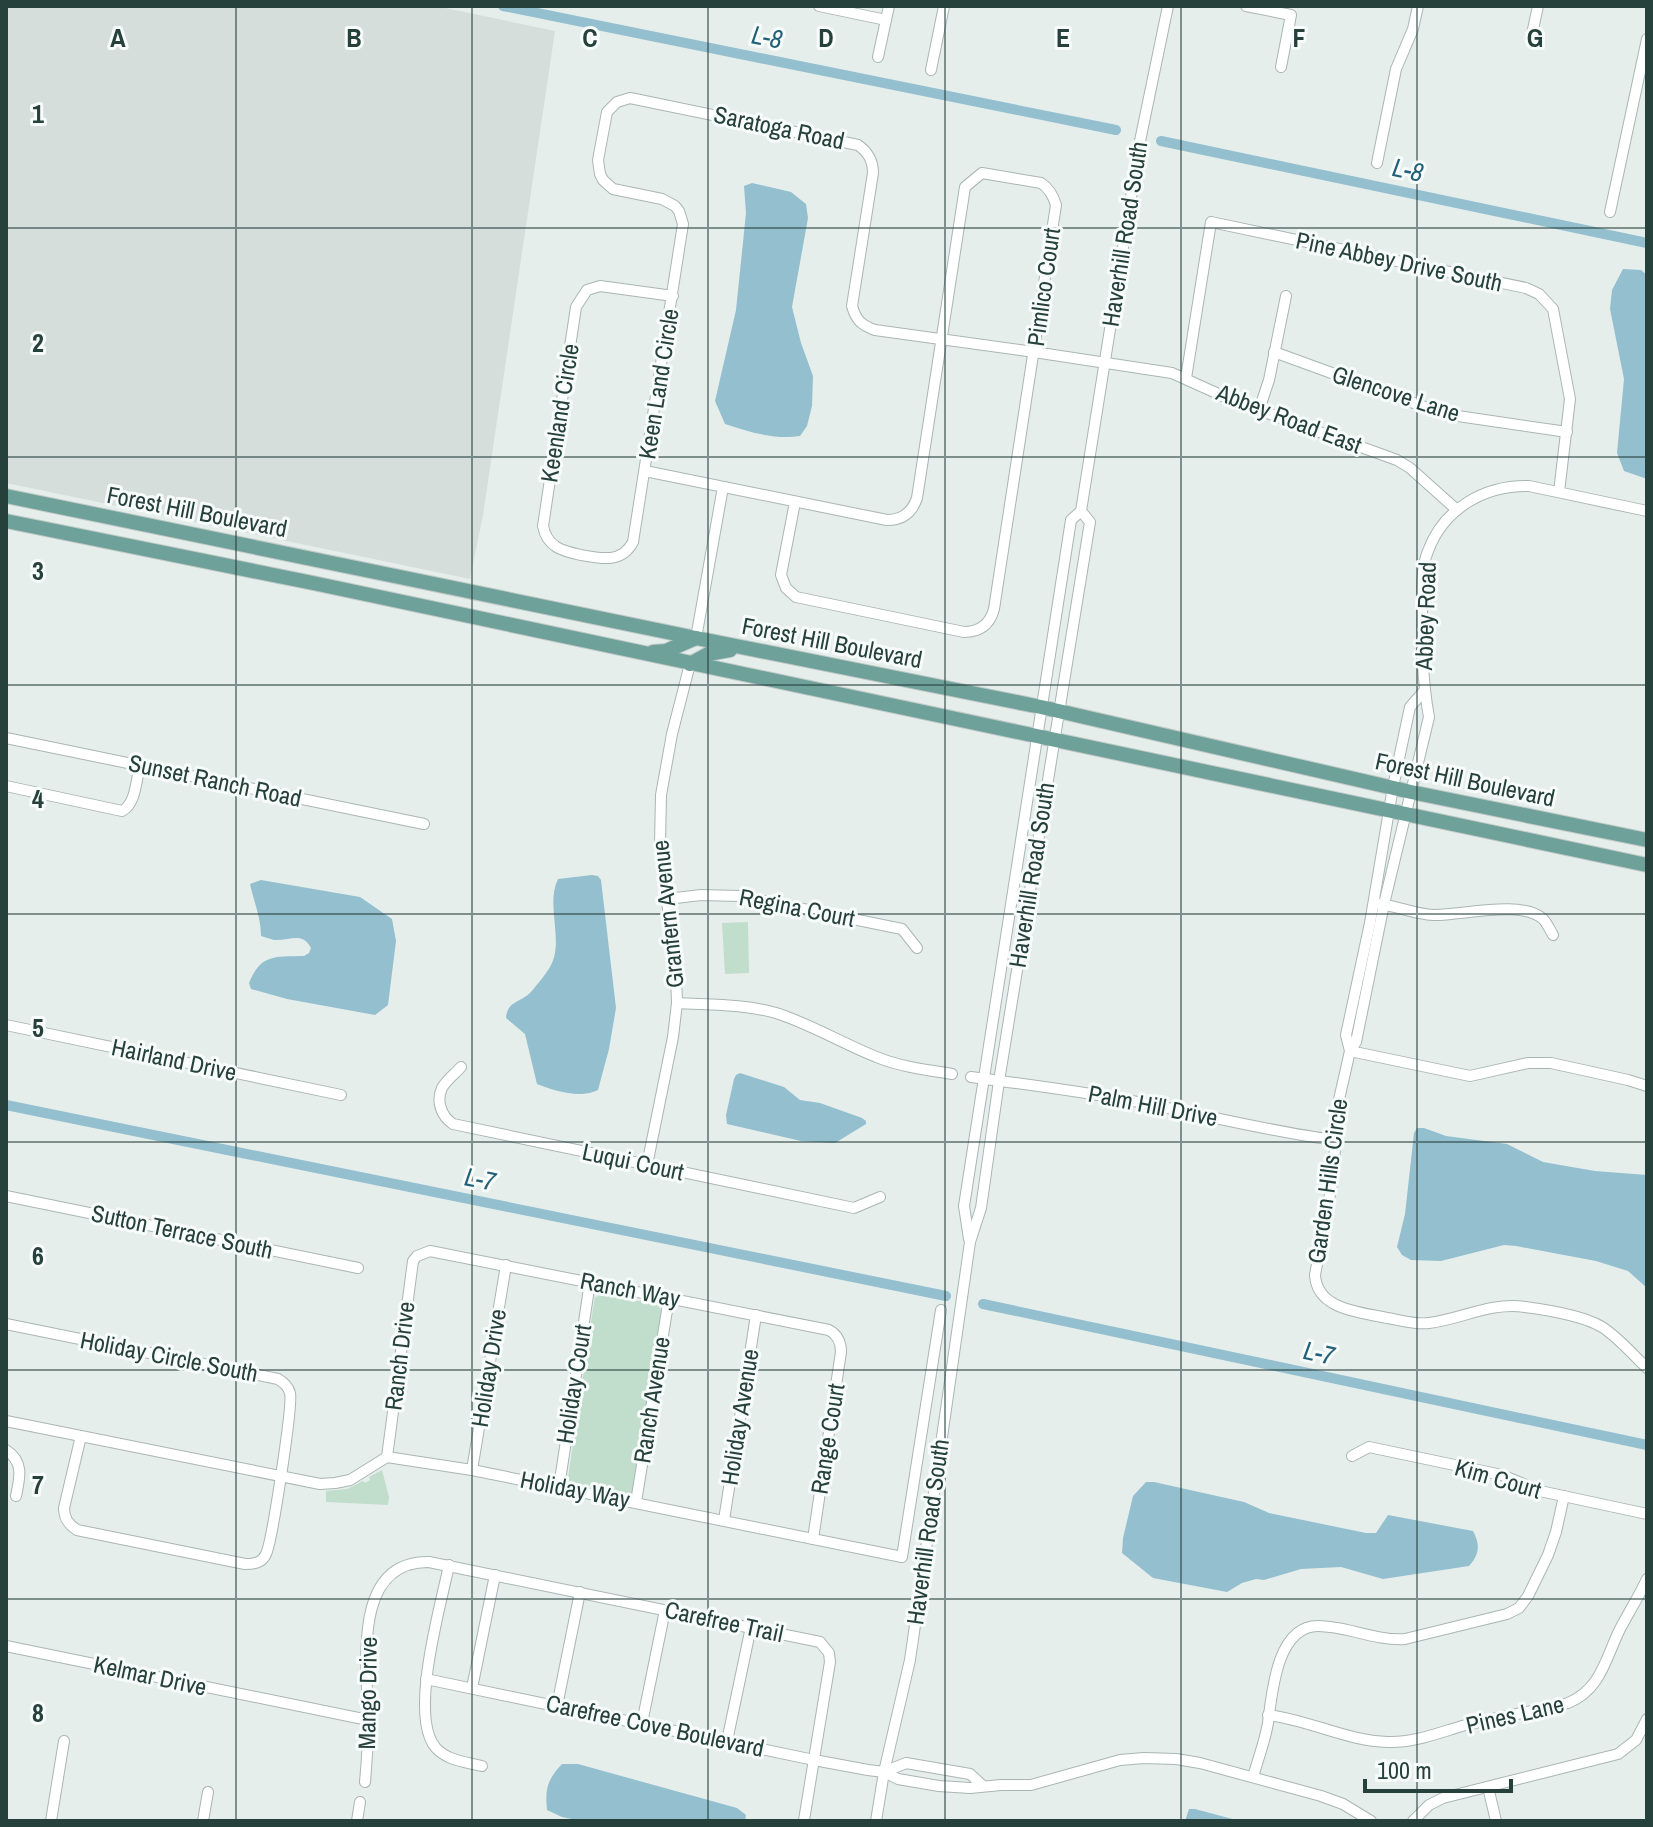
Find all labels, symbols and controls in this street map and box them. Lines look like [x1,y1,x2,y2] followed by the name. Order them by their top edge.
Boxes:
[749,16,786,57] water label: L-8
[110,20,126,55] text: A
[346,20,362,55] text: B
[582,20,598,55] text: C
[818,20,834,55] text: D
[1056,20,1070,55] text: E
[1292,20,1306,55] text: F
[1527,20,1543,55] text: G
[32,96,44,131] text: 1
[711,98,847,156] street label: Saratoga Road
[1094,139,1154,329] street label: Haverhill Road South
[1389,149,1427,190] water label: L-8
[1293,224,1505,299] street label: Pine Abbey Drive South
[1019,225,1067,348] street label: Pimlico Court
[630,306,686,461] street label: Keen Land Circle
[32,325,44,360] text: 2
[532,341,586,484] street label: Keenland Circle
[1328,357,1464,429] street label: Glencove Lane
[1211,375,1367,461] street label: Abbey Road East
[104,478,290,544] street label: Forest Hill Boulevard
[32,553,44,588] text: 3
[1407,561,1443,672] street label: Abbey Road
[739,609,925,675] street label: Forest Hill Boulevard
[1372,744,1558,814] street label: Forest Hill Boulevard
[126,746,305,814] street label: Sunset Ranch Road
[1001,780,1061,970] street label: Haverhill Road South
[32,781,44,816] text: 4
[643,839,691,990] street label: Granfern Avenue
[737,880,858,934] street label: Regina Court
[32,1010,44,1045] text: 5
[109,1030,240,1088] street label: Hairland Drive
[1086,1077,1221,1133] street label: Palm Hill Drive
[1300,1096,1354,1265] street label: Garden Hills Circle
[580,1135,687,1187] street label: Luqui Court
[462,1158,500,1199] water label: L-7
[89,1196,276,1266] street label: Sutton Terrace South
[32,1238,44,1273] text: 6
[578,1264,683,1314] street label: Ranch Way
[376,1300,422,1412] street label: Ranch Drive
[463,1306,513,1429] street label: Holiday Drive
[548,1321,598,1446] street label: Holiday Court
[78,1323,261,1389] street label: Holiday Circle South
[1300,1332,1339,1373] water label: L-7
[625,1334,677,1465] street label: Ranch Avenue
[712,1346,766,1487] street label: Holiday Avenue
[802,1381,852,1496] street label: Range Court
[898,1437,956,1627] street label: Haverhill Road South
[1451,1450,1546,1506] street label: Kim Court
[518,1463,633,1515] street label: Holiday Way
[32,1467,44,1502] text: 7
[662,1593,786,1649] street label: Carefree Trail
[350,1636,384,1750] street label: Mango Drive
[91,1647,210,1703] street label: Kelmar Drive
[543,1686,767,1764] street label: Carefree Cove Boulevard
[1463,1687,1567,1741] street label: Pines Lane
[32,1695,44,1730] text: 8
[1365,1743,1511,1793] scale bar
[1377,1754,1432,1786] text: 100 m

